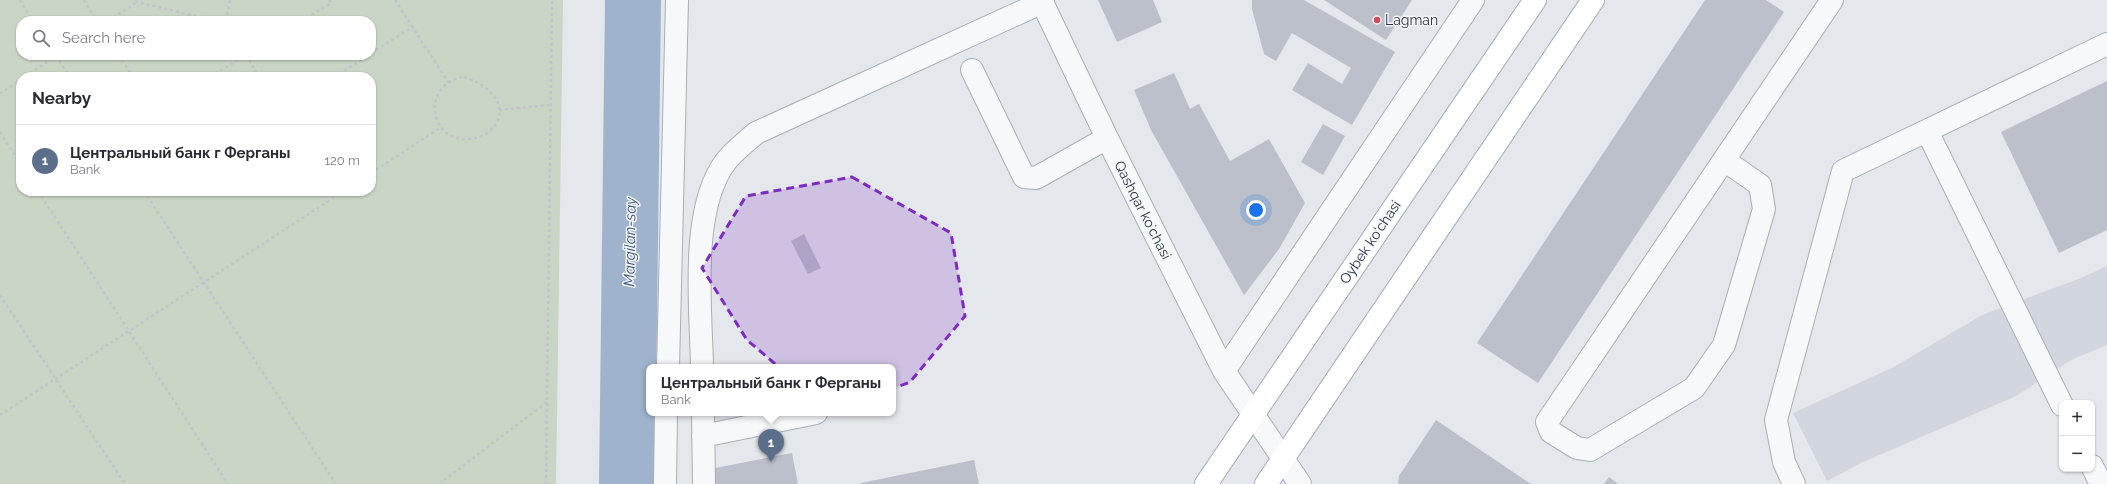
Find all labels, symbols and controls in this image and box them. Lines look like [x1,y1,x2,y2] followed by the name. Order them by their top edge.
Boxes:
[1385,12,1438,28] place label: Lagman
[1372,15,1382,25] marker: Lagman
[16,16,376,60] search box
[30,27,52,49] icon: search
[62,29,145,47] text: Search here
[32,88,91,108] text: Nearby
[70,144,290,162] text: Центральный банк г Ферганы
[42,153,48,168] text: 1
[324,153,360,168] text: 120 m
[1111,158,1175,262] street label: Qashqar koʻchasi
[70,162,100,177] text: Bank
[620,197,640,287] water label: Margilan-say
[1336,197,1404,287] street label: Oybek ko‘chasi
[1246,200,1266,220] your location
[646,364,896,416] popup
[661,374,881,392] text: Центральный банк г Ферганы
[661,392,691,407] text: Bank
[2059,400,2095,472] map controls
[2059,400,2095,436] button: +
[758,429,784,462] pin: 1
[2059,436,2095,472] button: −

